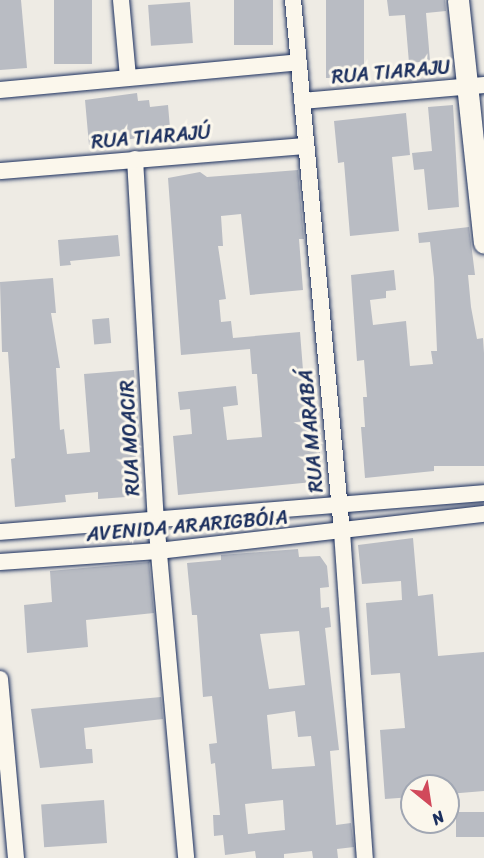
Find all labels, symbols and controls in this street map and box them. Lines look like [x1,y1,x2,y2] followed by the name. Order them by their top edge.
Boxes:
[329,55,453,89] street label: RUA TIARAJU
[89,120,213,154] street label: RUA TIARAJÚ
[294,369,328,493] street label: RUA MARABÁ
[115,380,145,496] street label: RUA MOACIR
[85,505,289,547] street label: AVENIDA ARARIGBÓIA
[400,774,460,834] north arrow
[426,803,450,834] text: N

